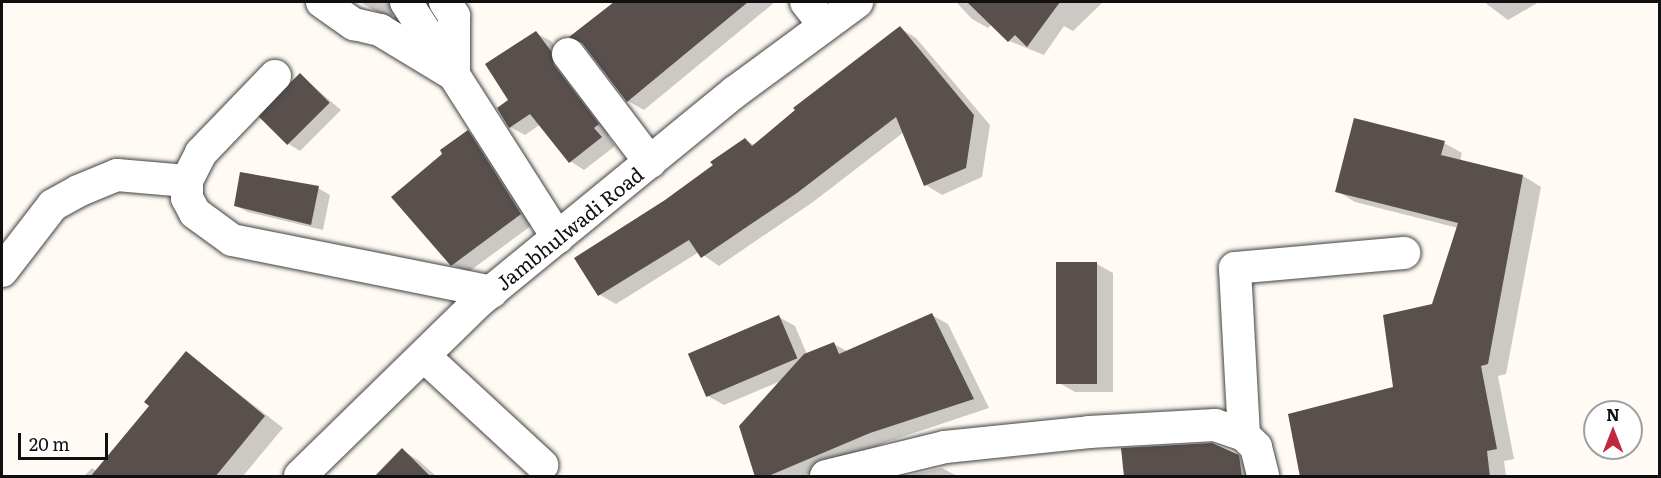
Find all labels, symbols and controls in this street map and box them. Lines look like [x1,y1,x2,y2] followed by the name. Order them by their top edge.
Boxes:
[491,161,647,295] street label: Jambhulwadi Road
[1583,400,1643,460] north arrow
[1606,402,1620,426] text: N
[21,421,111,459] scale bar
[29,430,70,457] text: 20 m

